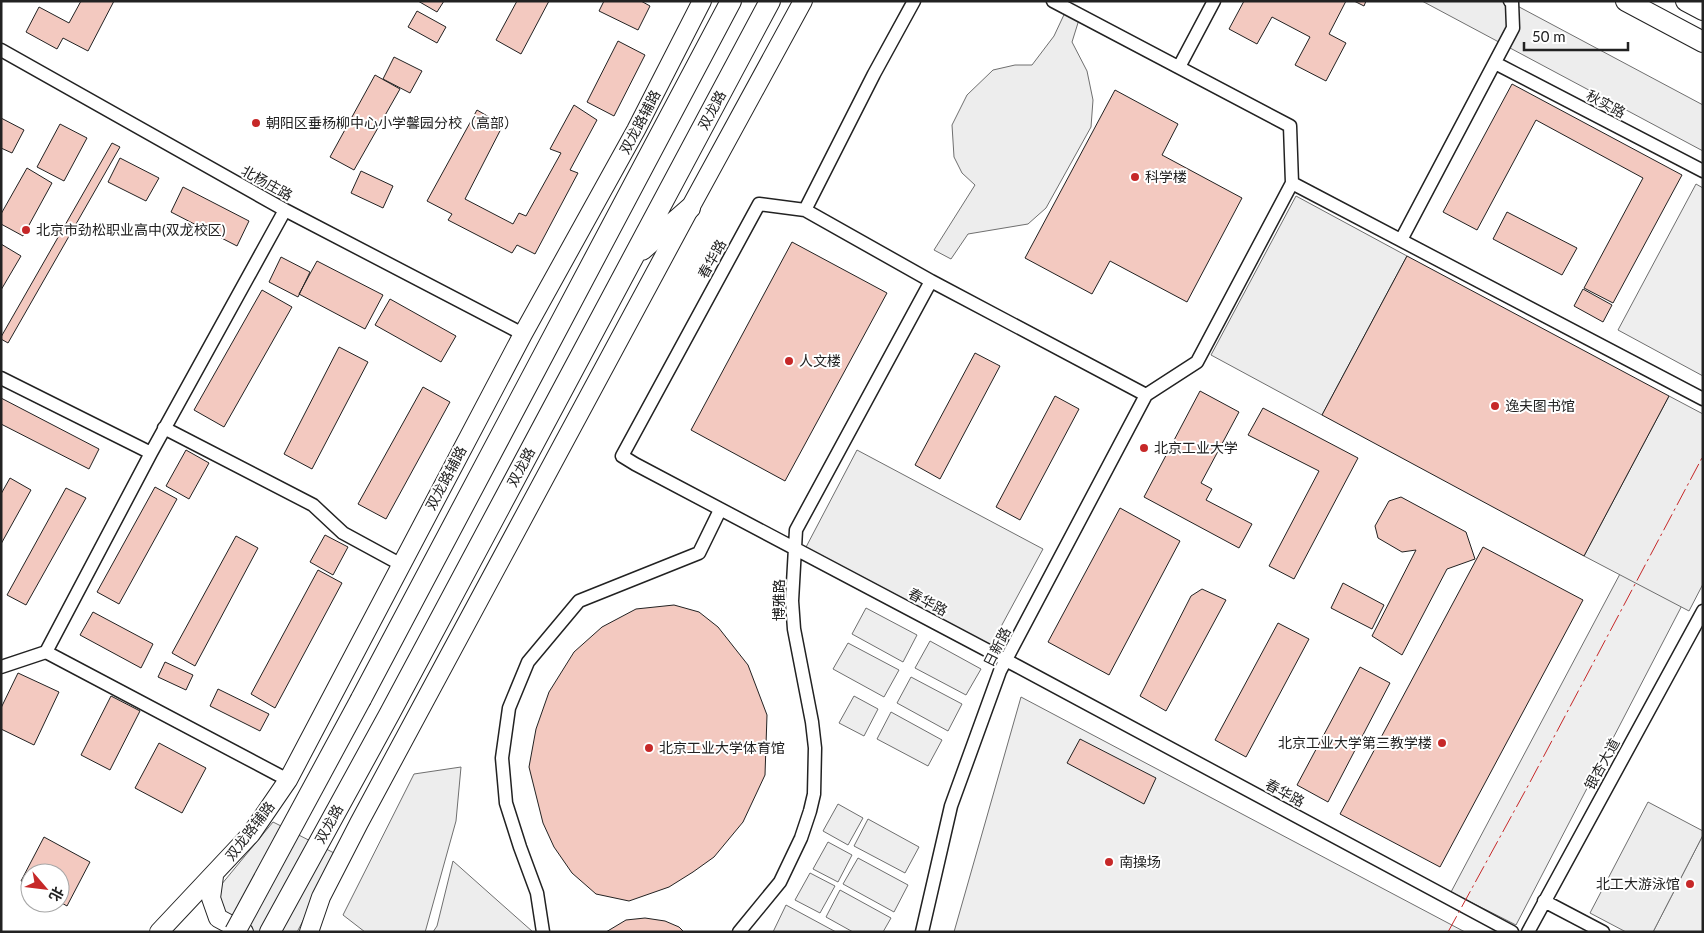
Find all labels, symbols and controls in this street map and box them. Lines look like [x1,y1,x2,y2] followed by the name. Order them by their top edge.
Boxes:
[1524,20,1628,52] scale bar
[1532,27,1566,45] text: 50 m
[1584,86,1629,121] street label: 秋实路
[616,87,663,157] street label: 双龙路辅路
[694,87,729,132] street label: 双龙路
[266,114,518,131] place label: 朝阳区垂杨柳中心小学馨园分校（高部）
[250,117,262,129] marker: 朝阳区垂杨柳中心小学馨园分校（高部）
[239,162,296,204] street label: 北杨庄路
[1145,168,1187,185] place label: 科学楼
[1129,171,1141,183] marker: 科学楼
[36,221,226,238] place label: 北京市劲松职业高中(双龙校区)
[20,224,32,236] marker: 北京市劲松职业高中(双龙校区)
[694,236,729,281] street label: 春华路
[799,352,841,369] place label: 人文楼
[783,355,795,367] marker: 人文楼
[1505,397,1575,414] place label: 逸夫图书馆
[1489,400,1501,412] marker: 逸夫图书馆
[1154,439,1238,456] place label: 北京工业大学
[1138,442,1150,454] marker: 北京工业大学
[422,443,469,513] street label: 双龙路辅路
[503,444,538,489] street label: 双龙路
[770,579,787,621] street label: 博雅路
[906,584,951,619] street label: 春华路
[979,624,1014,669] street label: 日新路
[1278,734,1432,751] place label: 北京工业大学第三教学楼
[1581,735,1623,792] street label: 银杏大道
[1436,737,1448,749] marker: 北京工业大学第三教学楼
[659,739,785,756] place label: 北京工业大学体育馆
[643,742,655,754] marker: 北京工业大学体育馆
[1263,775,1308,810] street label: 春华路
[221,798,278,864] street label: 双龙路辅路
[311,801,346,846] street label: 双龙路
[1119,853,1161,870] place label: 南操场
[1103,856,1115,868] marker: 南操场
[20,863,70,913] north arrow
[1596,875,1680,892] place label: 北工大游泳馆
[1684,878,1696,890] marker: 北工大游泳馆
[46,884,68,905] text: 北

